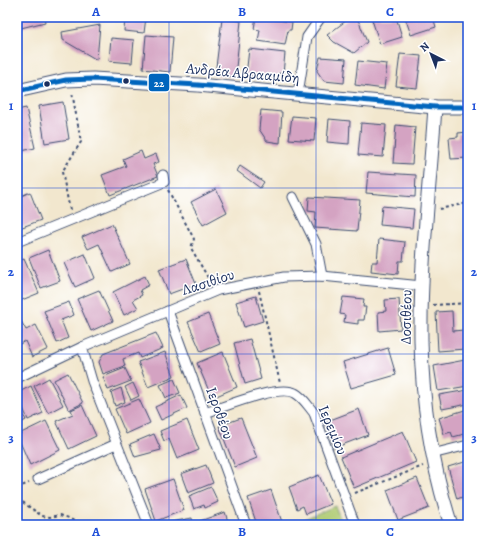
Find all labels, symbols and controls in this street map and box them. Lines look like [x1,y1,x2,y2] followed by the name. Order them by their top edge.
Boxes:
[91,3,101,20] text: A
[238,3,246,20] text: B
[386,3,394,20] text: C
[411,34,451,74] north arrow
[417,39,433,55] text: N
[184,58,301,88] street label: Ανδρέα Αβρααμίδη
[148,73,170,92] line badge: 22
[121,76,131,86] unlabelled marker
[154,76,165,91] text: 22
[42,79,52,89] unlabelled marker
[9,97,14,114] text: 1
[472,97,477,114] text: 1
[8,263,15,280] text: 2
[471,263,478,280] text: 2
[178,264,237,300] street label: Λασιθίου
[396,289,416,345] street label: Δοσιθέου
[201,384,239,442] street label: Ιεροθέου
[314,402,352,458] street label: Ιερεμίου
[8,429,14,446] text: 3
[471,429,477,446] text: 3
[91,523,101,540] text: A
[238,523,246,540] text: B
[386,523,394,540] text: C

